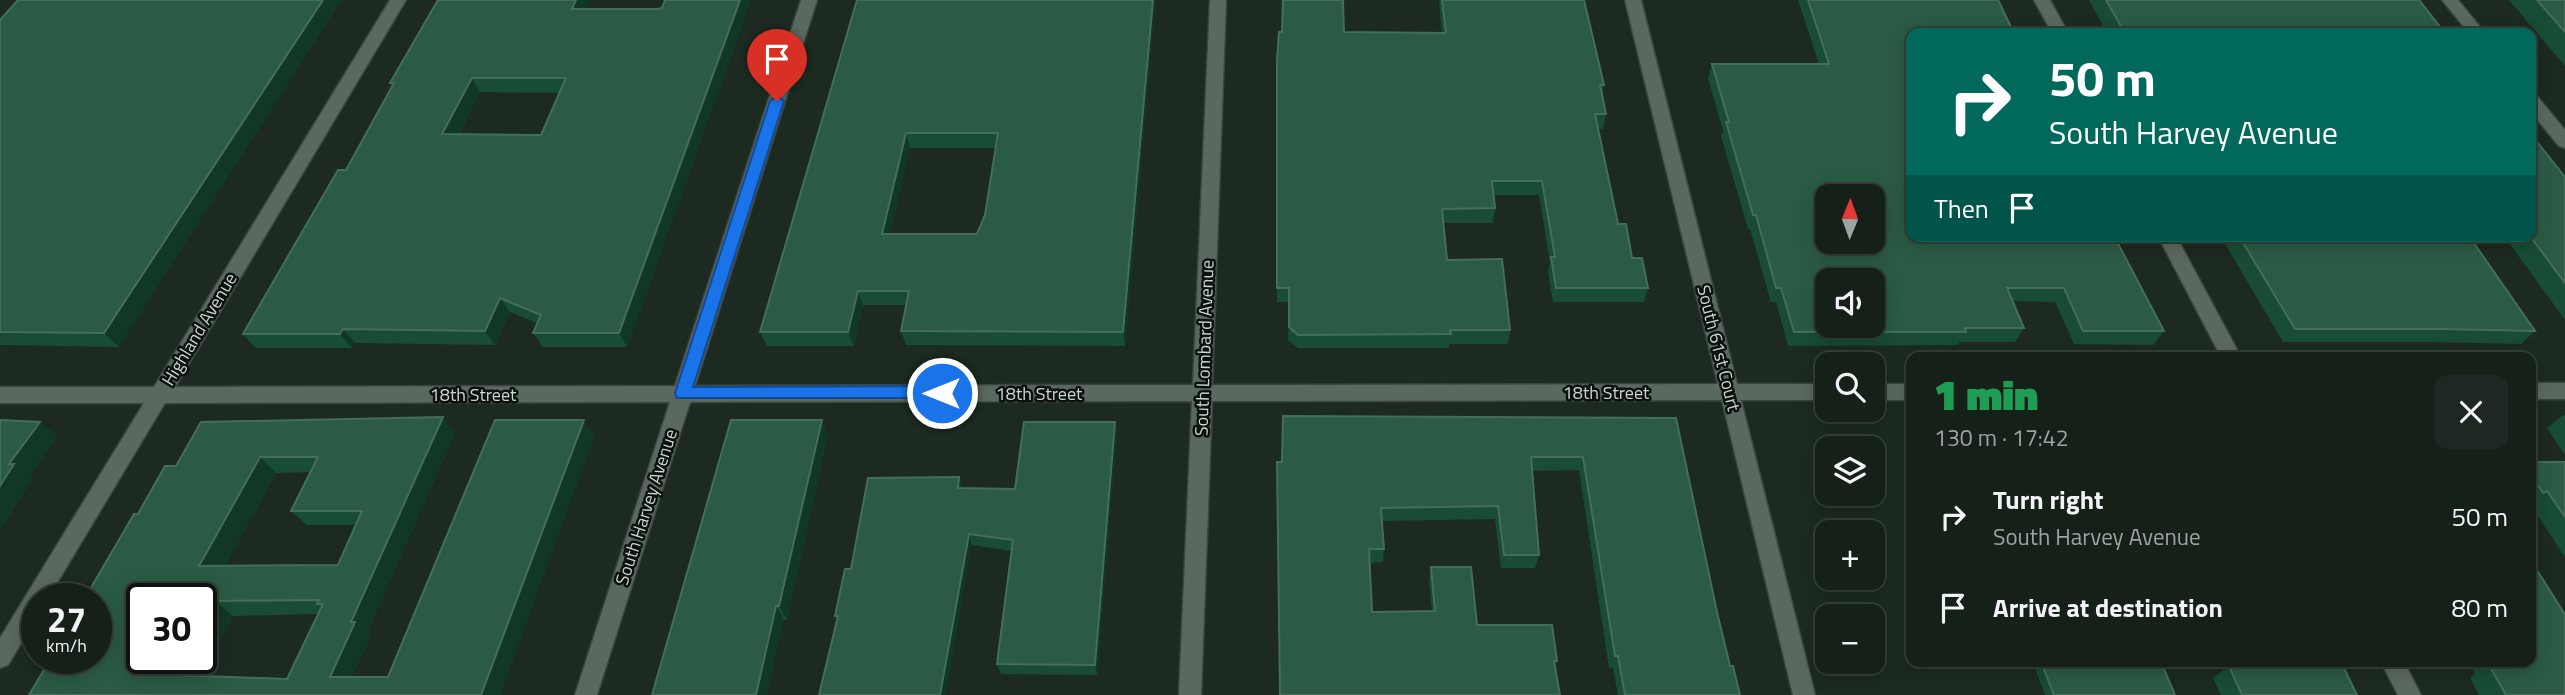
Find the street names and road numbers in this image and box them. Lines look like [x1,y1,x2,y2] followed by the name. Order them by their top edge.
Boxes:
[1187,260,1221,436] street label: South Lombard Avenue
[155,267,243,391] street label: Highland Avenue
[1690,282,1748,414] street label: South 61st Court
[1563,379,1650,406] street label: 18th Street
[996,380,1083,407] street label: 18th Street
[430,381,517,408] street label: 18th Street
[608,426,684,588] street label: South Harvey Avenue

